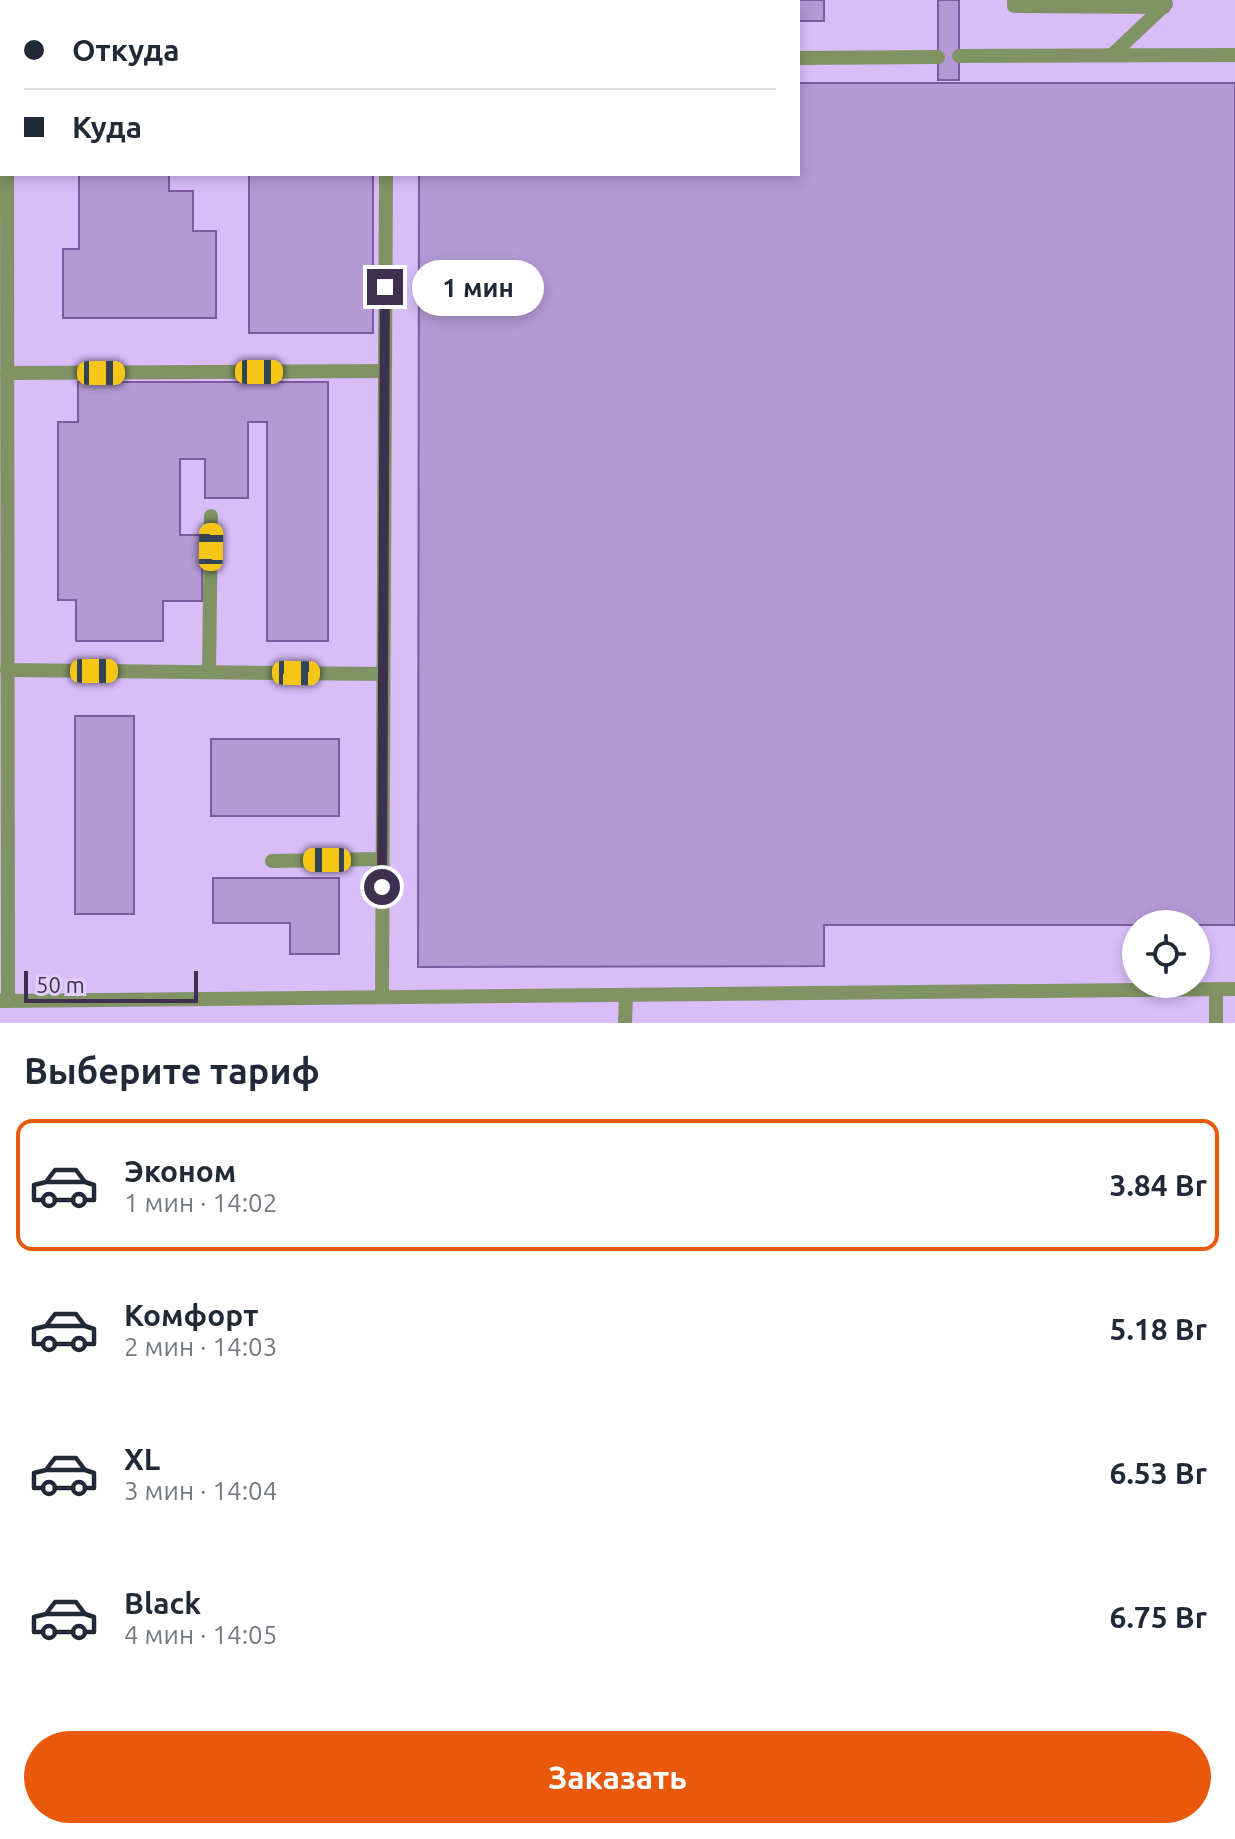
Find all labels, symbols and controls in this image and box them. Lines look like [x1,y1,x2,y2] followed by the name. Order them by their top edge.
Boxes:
[72,33,180,67] text: Откуда
[72,110,142,144] text: Куда
[413,259,545,315] callout: 1 мин
[367,269,403,305] route end
[442,273,514,302] text: 1 мин
[235,360,283,384] car
[77,361,125,385] car
[199,523,223,571] car
[70,659,118,683] car
[272,661,320,685] car
[303,848,351,872] car
[364,869,400,905] route start
[1122,910,1210,998] map controls
[1122,910,1210,998] button: locate
[24,967,198,1003] scale bar
[36,972,85,997] text: 50 m
[24,1050,320,1091] text: Выберите тариф
[28,1149,100,1221] icon: car
[124,1154,236,1188] text: Эконом
[1110,1168,1207,1202] text: 3.84 Br
[124,1188,277,1217] text: 1 мин · 14:02
[28,1293,100,1365] icon: car
[124,1298,258,1332] text: Комфорт
[1110,1312,1207,1346] text: 5.18 Br
[124,1332,277,1361] text: 2 мин · 14:03
[28,1437,100,1509] icon: car
[124,1442,160,1476] text: XL
[1110,1456,1207,1490] text: 6.53 Br
[124,1476,277,1505] text: 3 мин · 14:04
[28,1581,100,1653] icon: car
[124,1586,201,1620] text: Black
[1110,1600,1207,1634] text: 6.75 Br
[124,1620,277,1649] text: 4 мин · 14:05
[24,1731,1211,1823] button: Заказать

